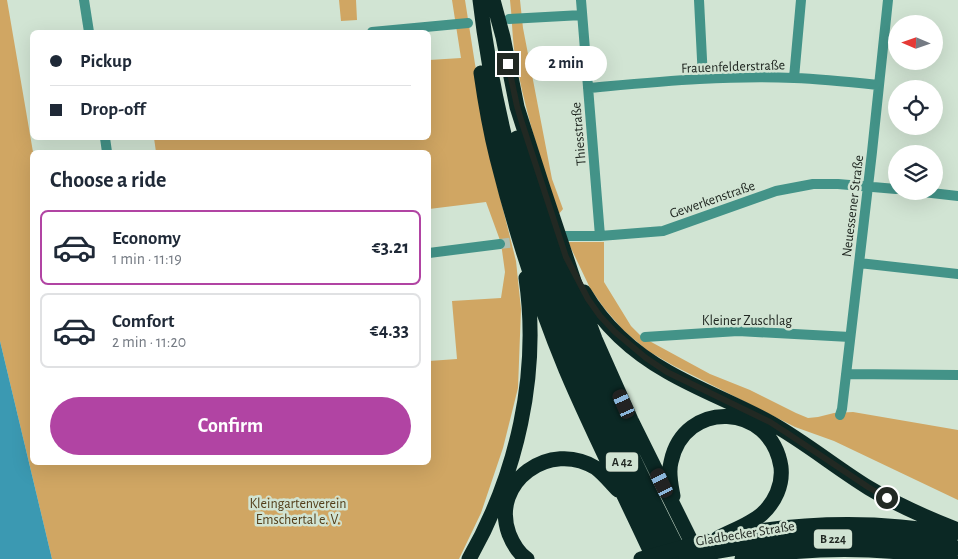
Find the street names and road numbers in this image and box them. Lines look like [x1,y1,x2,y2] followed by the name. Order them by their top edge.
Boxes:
[681,58,785,76] street label: Frauenfelderstraße
[569,102,589,166] street label: Thiesstraße
[840,154,866,258] street label: Neuessener Straße
[668,179,757,221] street label: Gewerkenstraße
[702,314,792,328] street label: Kleiner Zuschlag
[606,452,638,472] road number: A 42
[695,519,796,549] street label: Gladbecker Straße
[814,530,852,548] road number: B 224

